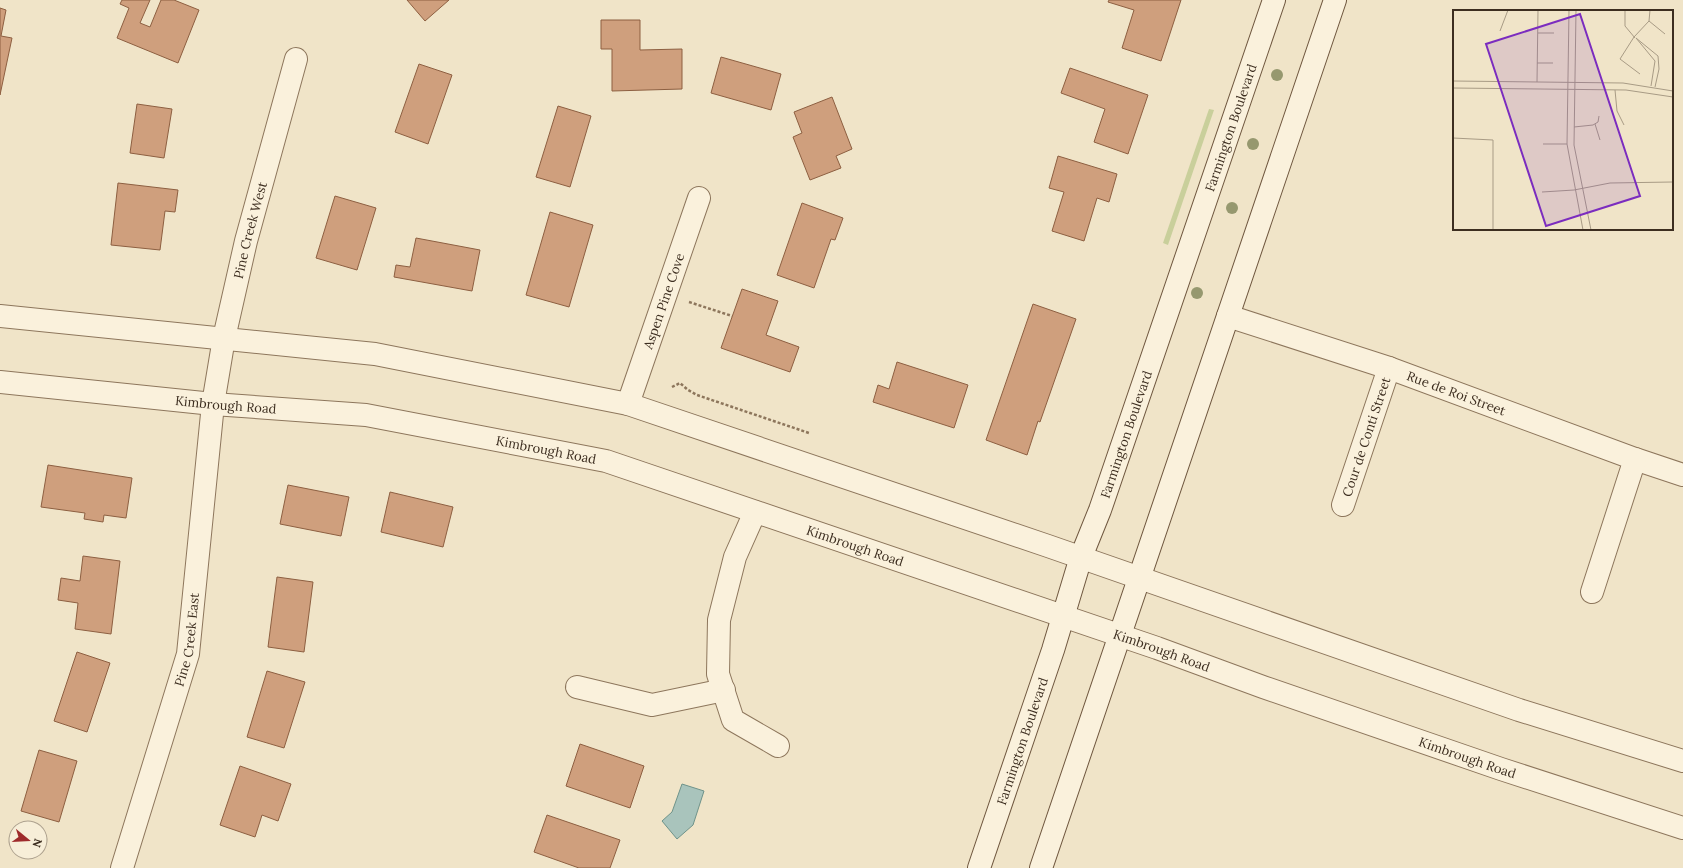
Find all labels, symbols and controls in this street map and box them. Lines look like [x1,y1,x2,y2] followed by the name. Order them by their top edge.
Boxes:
[1453,10,1673,230] inset map
[1201,61,1260,194] street label: Farmington Boulevard
[229,180,270,280] street label: Pine Creek West
[639,251,688,352] street label: Aspen Pine Cove
[1404,367,1508,419] street label: Rue de Roi Street
[1096,368,1156,500] street label: Farmington Boulevard
[1338,375,1394,499] street label: Cour de Conti Street
[174,392,277,417] street label: Kimbrough Road
[495,432,598,467] street label: Kimbrough Road
[804,521,906,570] street label: Kimbrough Road
[170,592,203,688] street label: Pine Creek East
[1111,625,1213,675] street label: Kimbrough Road
[993,675,1052,807] street label: Farmington Boulevard
[1417,733,1518,782] street label: Kimbrough Road
[8,820,48,860] north arrow
[29,837,45,850] text: N

